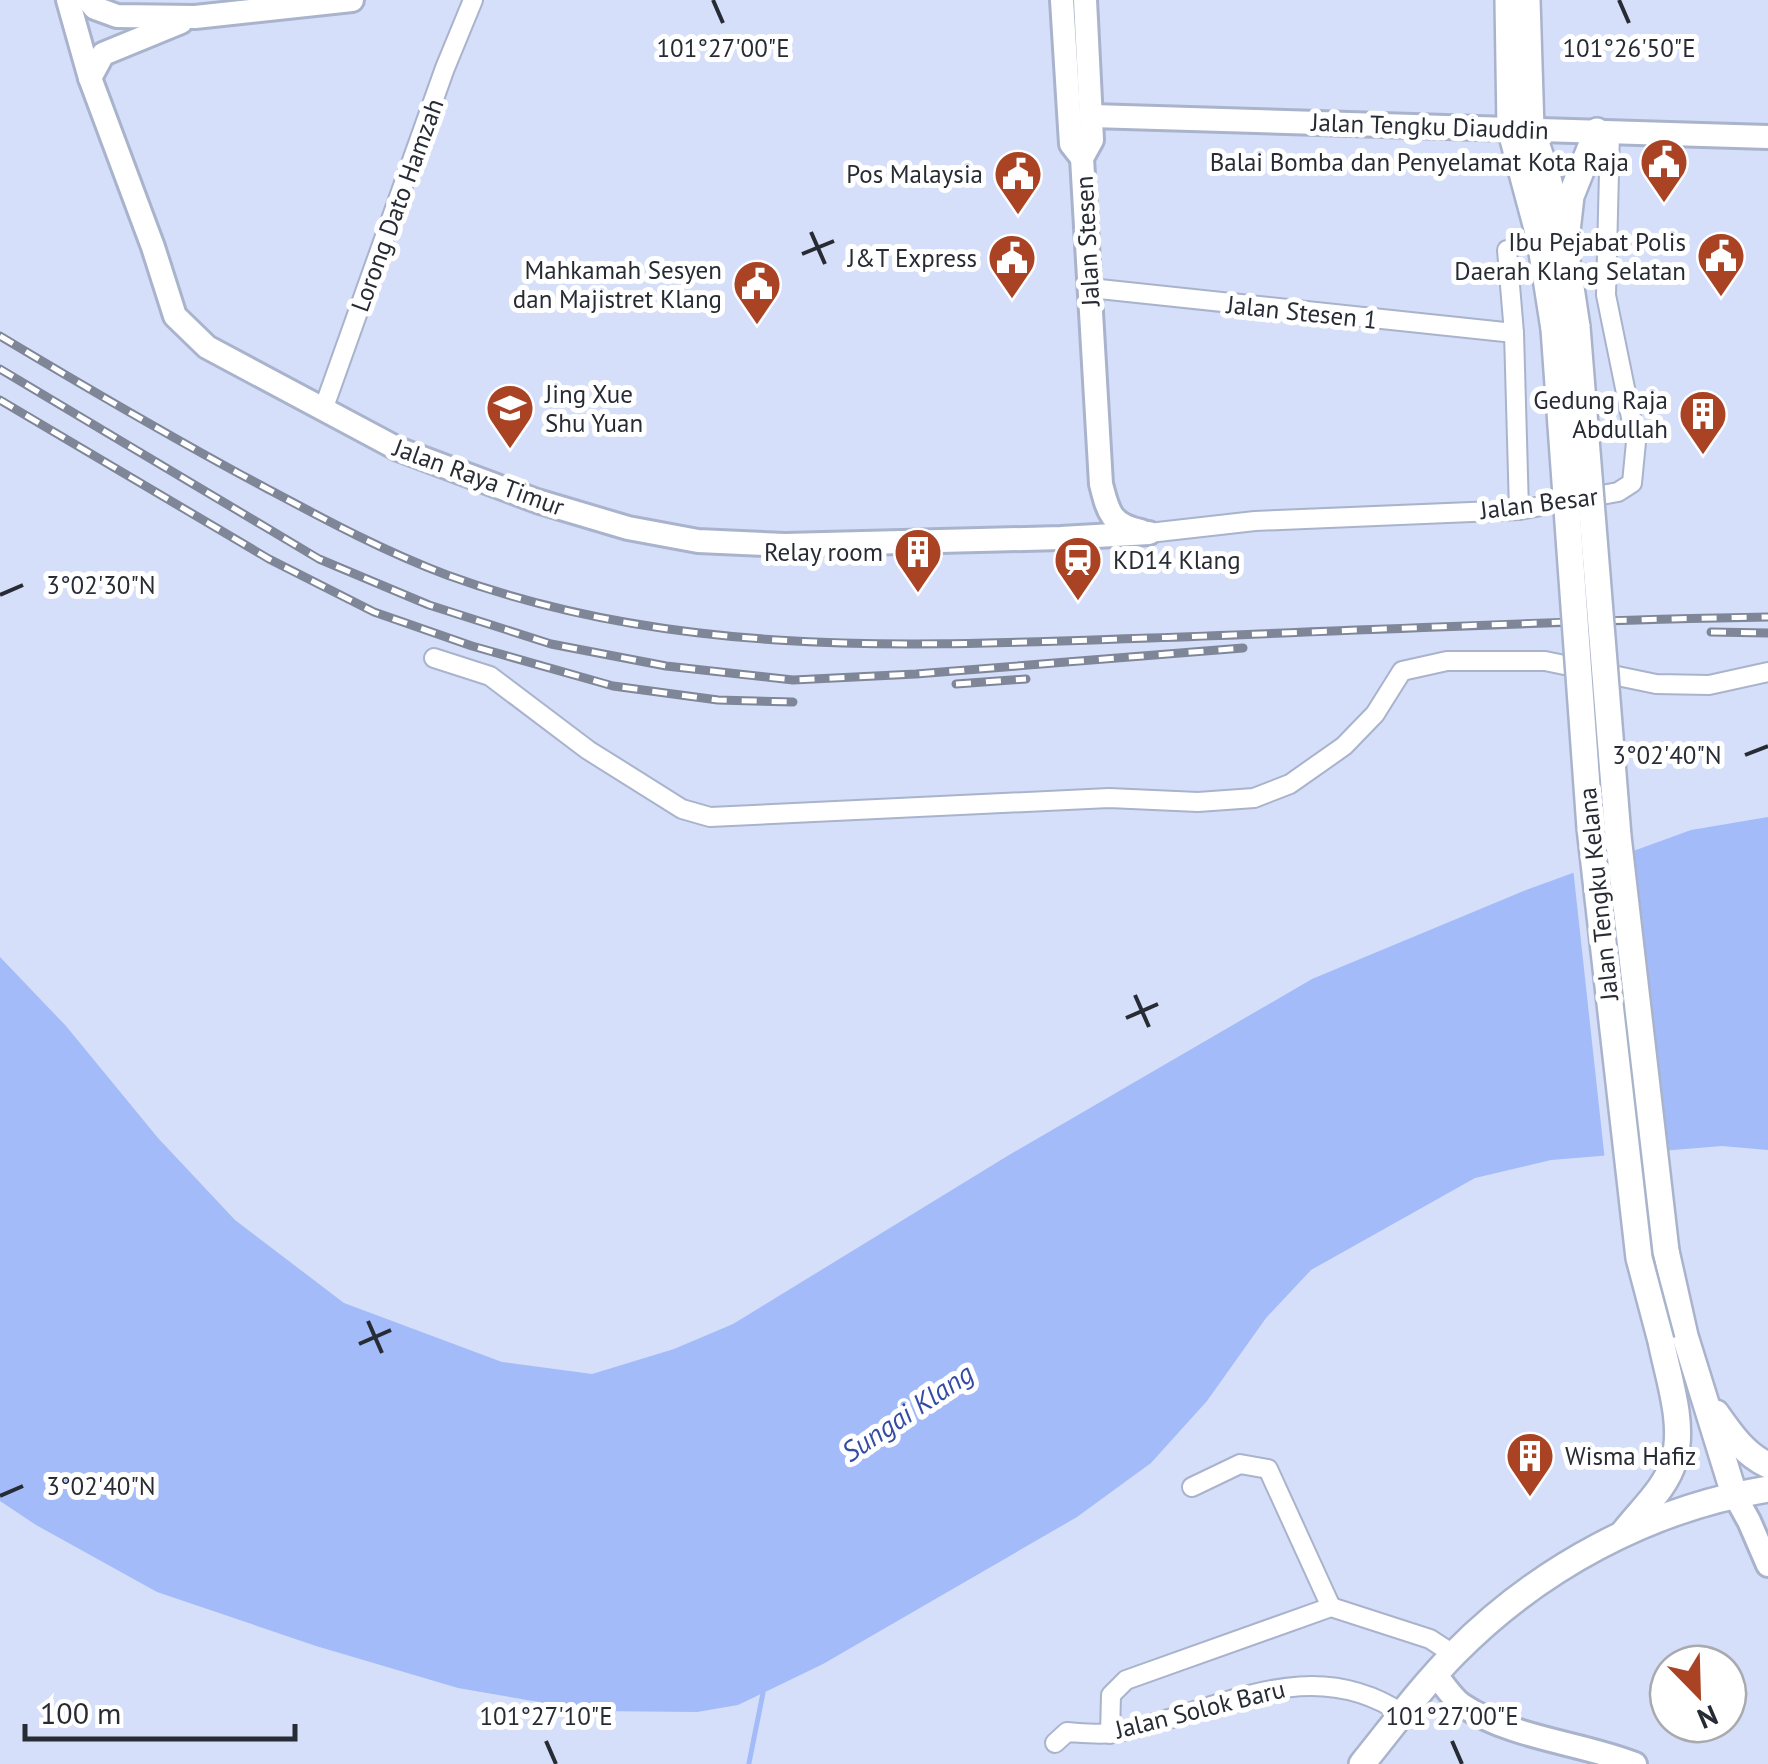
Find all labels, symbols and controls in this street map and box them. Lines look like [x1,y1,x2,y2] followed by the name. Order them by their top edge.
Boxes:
[656,32,790,64] text: 101°27'00"E
[1562,32,1696,64] text: 101°26'50"E
[344,94,450,316] street label: Lorong Dato Hamzah
[1310,106,1549,146] street label: Jalan Tengku Diauddin
[1638,136,1690,204] public building icon: Balai Bomba dan Penyelamat Kota Raja
[1210,146,1629,178] place label: Balai Bomba dan Penyelamat Kota Raja
[992,148,1044,216] public building icon: Pos Malaysia
[846,158,983,190] place label: Pos Malaysia
[1068,175,1106,308] street label: Jalan Stesen
[1454,226,1686,287] place label: Ibu Pejabat Polis Daerah Klang Selatan
[1695,230,1747,298] public building icon: Ibu Pejabat Polis Daerah Klang Selatan
[986,232,1038,300] public building icon: J&T Express
[847,242,977,274] place label: J&T Express
[513,254,722,315] place label: Mahkamah Sesyen dan Majistret Klang
[731,258,783,326] public building icon: Mahkamah Sesyen dan Majistret Klang
[1224,288,1379,336] street label: Jalan Stesen 1
[544,378,643,439] place label: Jing Xue Shu Yuan
[484,382,536,450] school or university icon: Jing Xue Shu Yuan
[1533,384,1668,445] place label: Gedung Raja Abdullah
[1677,388,1729,456] building icon: Gedung Raja Abdullah
[388,431,569,523] street label: Jalan Raya Timur
[1477,480,1600,526] street label: Jalan Besar
[892,526,944,594] building icon: Relay room
[1052,534,1104,602] station icon: KD14 Klang
[764,536,883,568] place label: Relay room
[1113,544,1241,576] place label: KD14 Klang
[46,569,156,601] text: 3°02'30"N
[1612,739,1722,771] text: 3°02'40"N
[1571,786,1625,1003] street label: Jalan Tengku Kelana
[834,1354,980,1470] water label: Sungai Klang
[1504,1430,1556,1498] building icon: Wisma Hafiz
[1565,1440,1696,1472] place label: Wisma Hafiz
[46,1470,156,1502] text: 3°02'40"N
[1648,1644,1748,1744] north arrow
[1111,1672,1288,1746] street label: Jalan Solok Baru
[25,1679,295,1741] scale bar
[40,1693,121,1732] text: 100 m
[1692,1697,1724,1738] text: N
[479,1700,613,1732] text: 101°27'10"E
[1385,1700,1519,1732] text: 101°27'00"E

